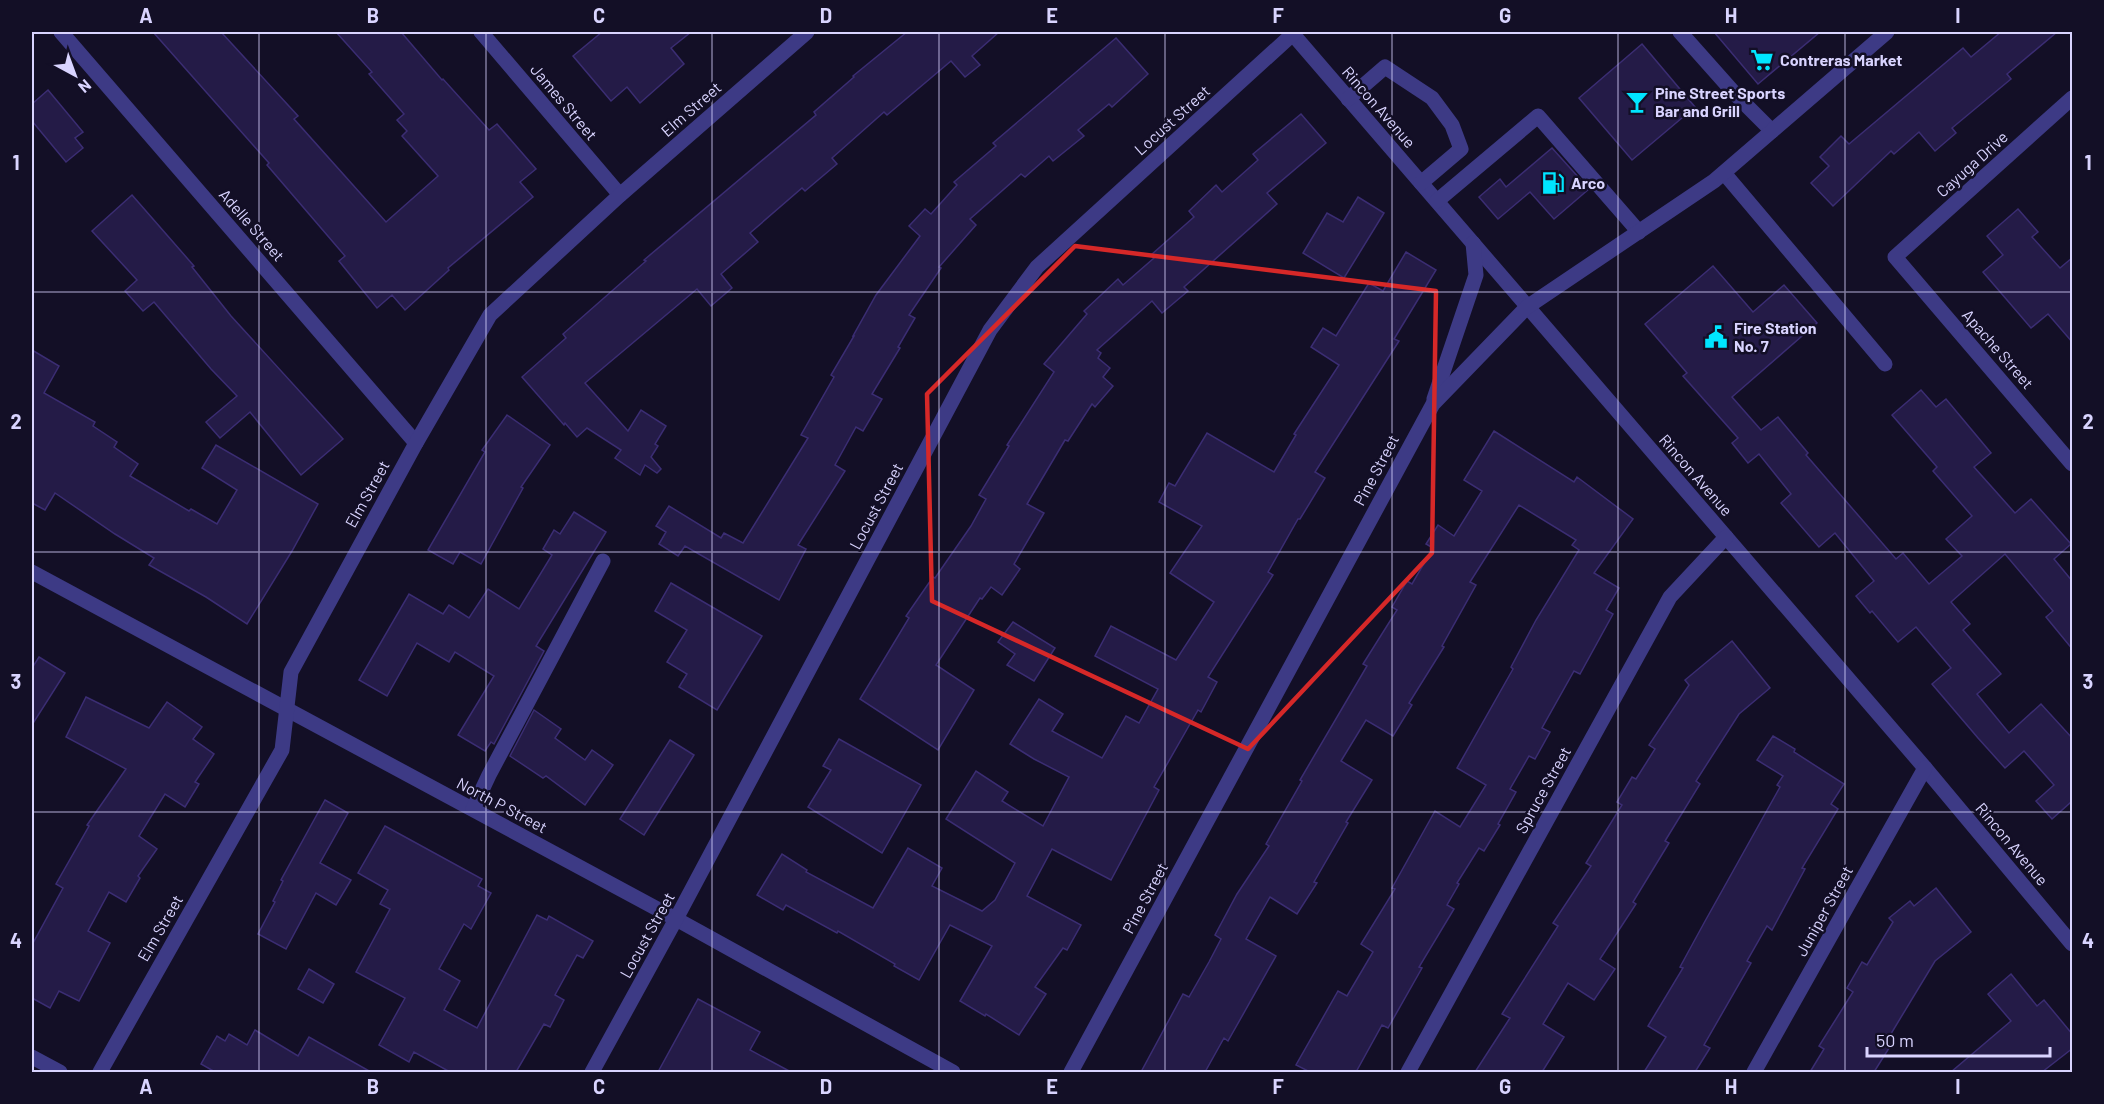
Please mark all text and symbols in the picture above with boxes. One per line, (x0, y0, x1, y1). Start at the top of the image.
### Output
text: A (139, 3, 153, 27)
text: B (367, 3, 379, 27)
text: C (593, 3, 605, 27)
text: D (820, 3, 832, 27)
text: E (1046, 3, 1058, 27)
text: F (1272, 3, 1284, 27)
text: G (1499, 3, 1511, 27)
text: H (1725, 3, 1737, 27)
text: I (1955, 3, 1961, 27)
north arrow (45, 45, 105, 105)
supermarket icon: Contreras Market (1749, 47, 1775, 73)
place label: Contreras Market (1780, 50, 1902, 69)
street label: James Street (527, 60, 602, 144)
street label: Rincon Avenue (1339, 62, 1420, 151)
text: N (75, 76, 95, 97)
street label: Elm Street (657, 77, 725, 140)
street label: Locust Street (1130, 81, 1213, 159)
place label: Pine Street Sports Bar and Grill (1655, 83, 1785, 120)
bar icon: Pine Street Sports Bar and Grill (1624, 89, 1650, 115)
street label: Cayuga Drive (1932, 127, 2011, 201)
text: 1 (12, 150, 20, 174)
text: 1 (2084, 150, 2092, 174)
fuel station icon: Arco (1540, 170, 1566, 196)
place label: Arco (1571, 173, 1605, 192)
street label: Adelle Street (216, 185, 289, 265)
street label: Apache Street (1959, 305, 2038, 392)
place label: Fire Station No. 7 (1734, 318, 1817, 355)
public building icon: Fire Station No. 7 (1703, 324, 1729, 350)
text: 2 (10, 409, 22, 433)
text: 2 (2082, 409, 2094, 433)
street label: Rincon Avenue (1656, 430, 1737, 519)
street label: Pine Street (1349, 431, 1402, 508)
street label: Elm Street (340, 457, 393, 530)
street label: Locust Street (845, 459, 906, 552)
text: 3 (11, 669, 21, 693)
text: 3 (2083, 669, 2093, 693)
street label: Spruce Street (1511, 743, 1574, 836)
street label: North P Street (454, 773, 551, 836)
street label: Rincon Avenue (1972, 798, 2052, 889)
street label: Pine Street (1118, 859, 1171, 936)
street label: Juniper Street (1791, 862, 1856, 959)
street label: Locust Street (615, 889, 678, 981)
street label: Elm Street (133, 891, 186, 964)
text: 4 (10, 928, 22, 952)
text: 4 (2082, 928, 2094, 952)
scale bar (1867, 1020, 2050, 1058)
text: 50 m (1876, 1029, 1914, 1051)
text: A (139, 1074, 153, 1098)
text: B (367, 1074, 379, 1098)
text: C (593, 1074, 605, 1098)
text: D (820, 1074, 832, 1098)
text: E (1046, 1074, 1058, 1098)
text: F (1272, 1074, 1284, 1098)
text: G (1499, 1074, 1511, 1098)
text: H (1725, 1074, 1737, 1098)
text: I (1955, 1074, 1961, 1098)

